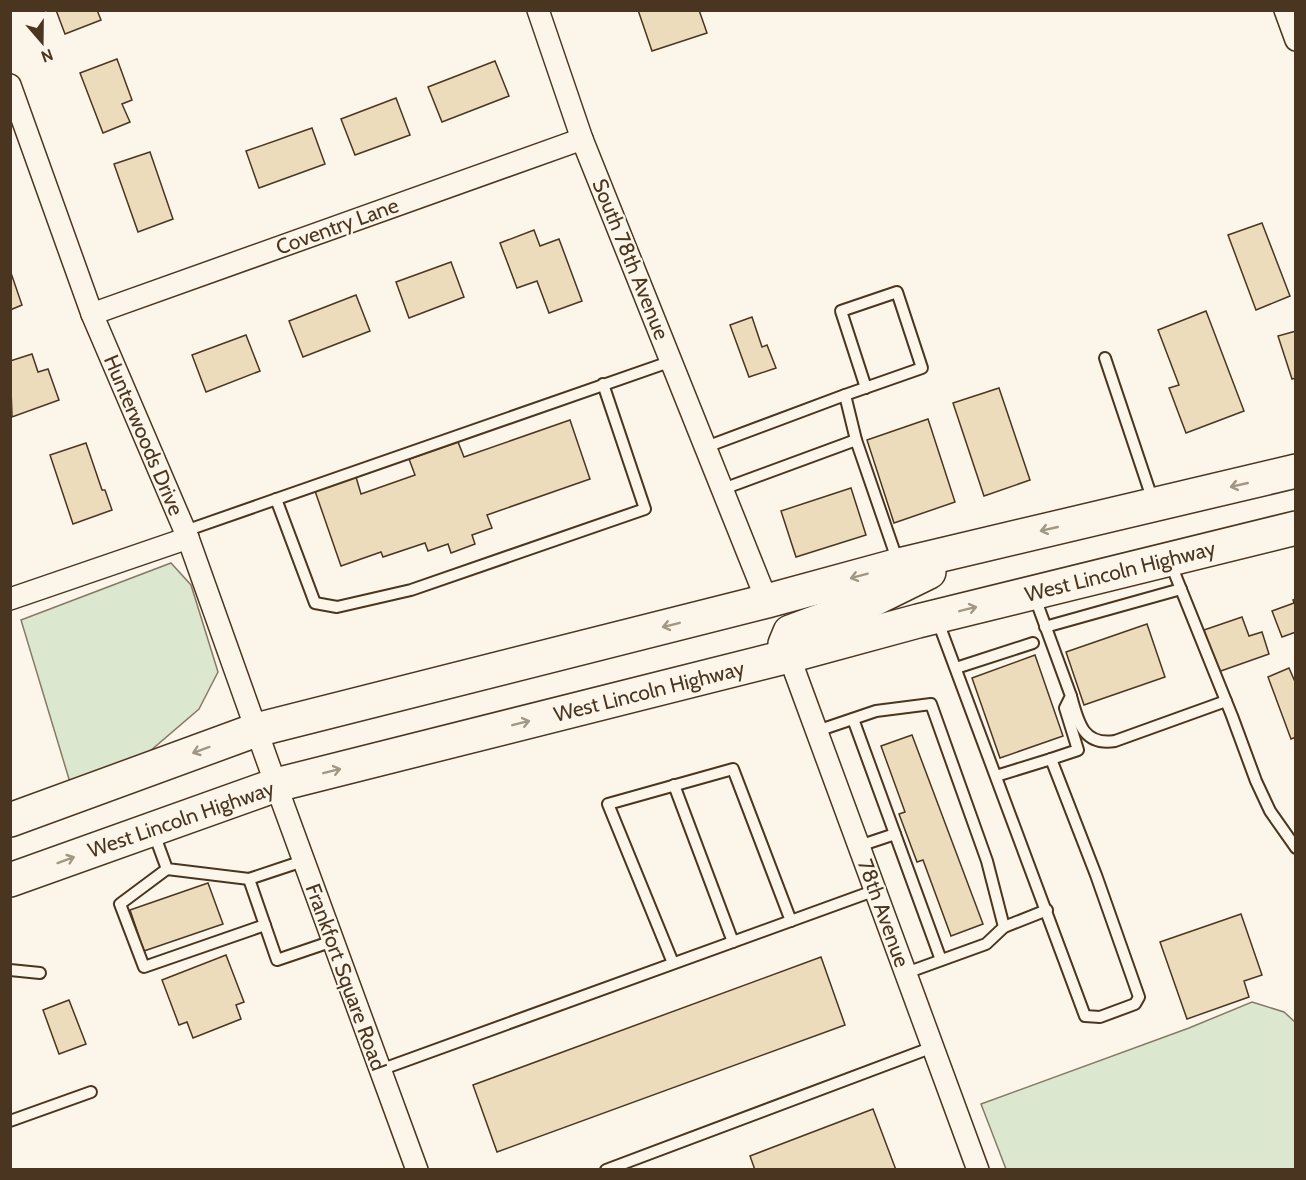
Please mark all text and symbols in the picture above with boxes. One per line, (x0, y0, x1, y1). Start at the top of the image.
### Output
north arrow (12, 12, 72, 72)
text: N (38, 45, 56, 66)
street label: South 78th Avenue (587, 175, 675, 343)
street label: Coventry Lane (272, 192, 402, 260)
street label: Hunterwoods Drive (99, 351, 189, 519)
one-way arrow (1229, 479, 1248, 491)
one-way arrow (1040, 524, 1059, 536)
street label: West Lincoln Highway (1022, 535, 1218, 607)
one-way arrow (850, 570, 869, 582)
one-way arrow (958, 602, 977, 614)
one-way arrow (662, 620, 681, 631)
street label: West Lincoln Highway (551, 655, 747, 727)
one-way arrow (512, 717, 531, 729)
one-way arrow (192, 746, 211, 757)
one-way arrow (323, 765, 342, 776)
street label: West Lincoln Highway (84, 775, 278, 863)
one-way arrow (56, 854, 75, 865)
street label: 78th Avenue (853, 856, 915, 971)
street label: Frankfort Square Road (301, 880, 391, 1074)

